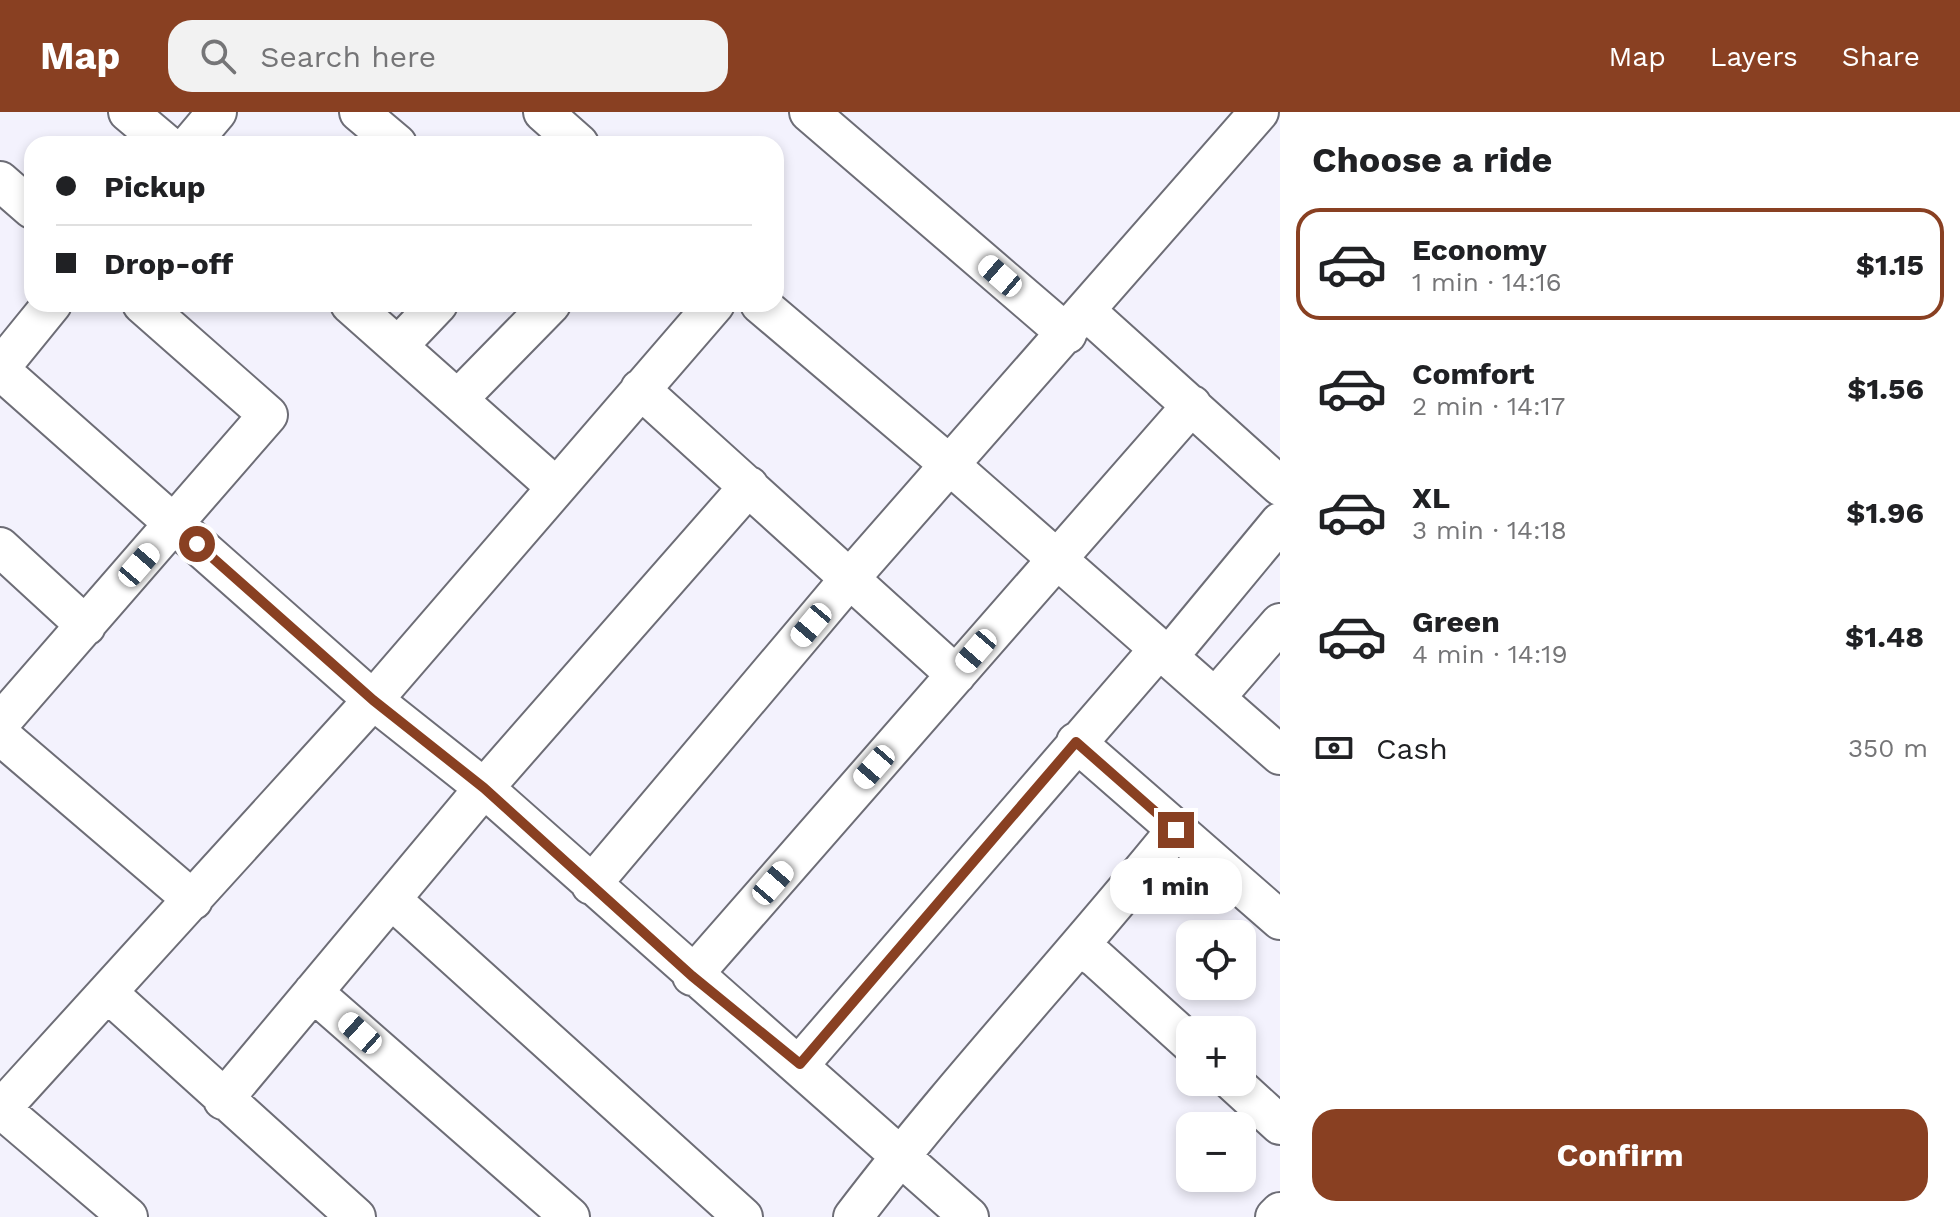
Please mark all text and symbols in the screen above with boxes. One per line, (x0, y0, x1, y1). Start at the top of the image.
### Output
search box (168, 20, 728, 92)
text: Map (40, 34, 120, 78)
icon: search (196, 34, 240, 78)
text: Search here (260, 39, 436, 74)
text: Map (1609, 40, 1666, 73)
text: Layers (1710, 40, 1798, 73)
text: Share (1842, 40, 1920, 73)
text: Choose a ride (1312, 139, 1552, 181)
text: Pickup (104, 169, 206, 204)
icon: car (1316, 228, 1388, 300)
text: Economy (1412, 232, 1547, 267)
text: Drop-off (104, 246, 233, 281)
text: $1.15 (1856, 247, 1924, 282)
car (974, 251, 1026, 301)
text: 1 min · 14:16 (1412, 267, 1562, 297)
icon: car (1316, 352, 1388, 424)
text: Comfort (1412, 356, 1534, 391)
text: $1.56 (1847, 371, 1924, 406)
text: 2 min · 14:17 (1412, 391, 1565, 421)
icon: car (1316, 476, 1388, 548)
text: XL (1412, 480, 1450, 515)
text: $1.96 (1846, 495, 1924, 530)
text: 3 min · 14:18 (1412, 515, 1567, 545)
route start (179, 526, 215, 562)
car (114, 539, 164, 591)
car (786, 599, 836, 651)
icon: car (1316, 600, 1388, 672)
text: Green (1412, 604, 1500, 639)
text: $1.48 (1845, 619, 1924, 654)
car (951, 625, 1001, 677)
text: 4 min · 14:19 (1412, 639, 1568, 669)
icon: cash (1312, 726, 1356, 770)
text: Cash (1376, 731, 1448, 766)
text: 350 m (1848, 733, 1928, 763)
car (849, 741, 899, 793)
route end (1158, 812, 1194, 848)
car (748, 857, 798, 909)
callout: 1 min (1110, 858, 1242, 914)
text: 1 min (1143, 871, 1209, 901)
map controls (1176, 920, 1256, 1192)
button: locate (1176, 920, 1256, 1000)
car (334, 1008, 386, 1058)
button: + (1176, 1016, 1256, 1096)
button: Confirm (1312, 1109, 1928, 1201)
button: − (1176, 1112, 1256, 1192)

